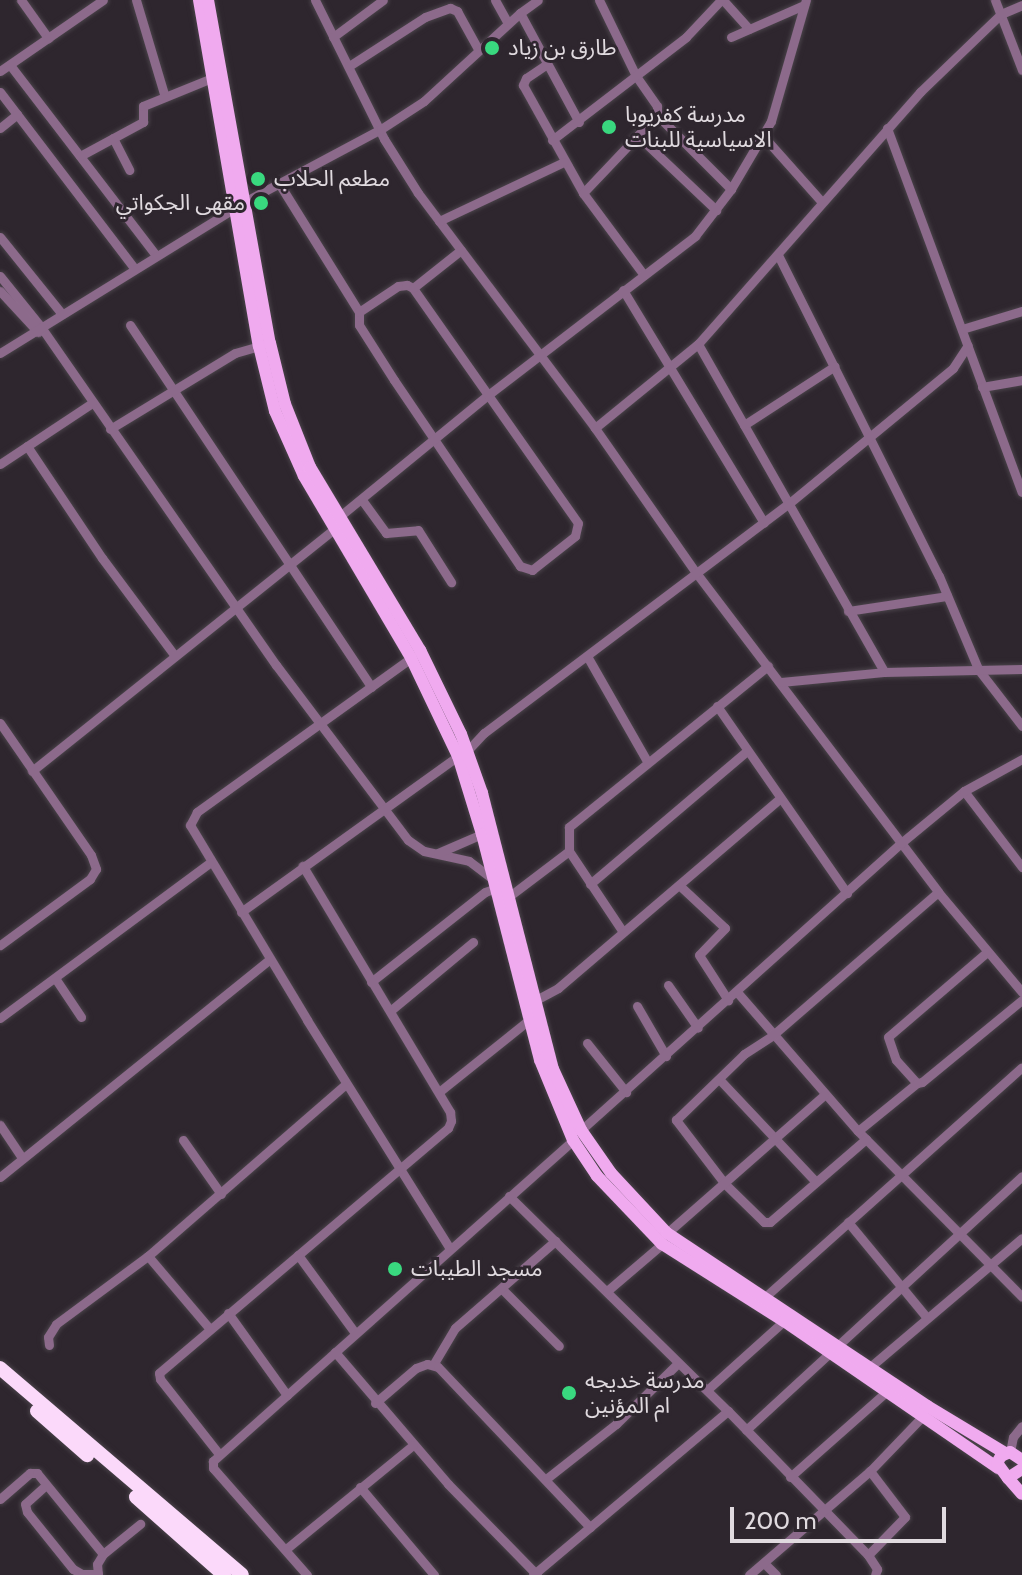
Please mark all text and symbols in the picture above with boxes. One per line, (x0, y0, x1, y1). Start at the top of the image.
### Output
place label: طارق بن زياد (508, 35, 617, 61)
marker: طارق بن زياد (483, 39, 501, 57)
place label: مدرسة كفريوبا الاسياسية للبنات (625, 101, 772, 152)
marker: مدرسة كفريوبا الاسياسية للبنات (600, 118, 618, 136)
place label: مطعم الحلاب (274, 166, 390, 192)
marker: مطعم الحلاب (249, 170, 267, 188)
place label: مقهى الجكواتي (116, 190, 245, 216)
marker: مقهى الجكواتي (252, 194, 270, 212)
place label: مسجد الطيبات (411, 1256, 542, 1282)
marker: مسجد الطيبات (386, 1260, 404, 1278)
place label: مدرسة خديجه ام المؤنين (585, 1367, 705, 1418)
marker: مدرسة خديجه ام المؤنين (560, 1384, 578, 1402)
scale bar (734, 1491, 950, 1541)
text: 200 m (744, 1506, 817, 1535)

